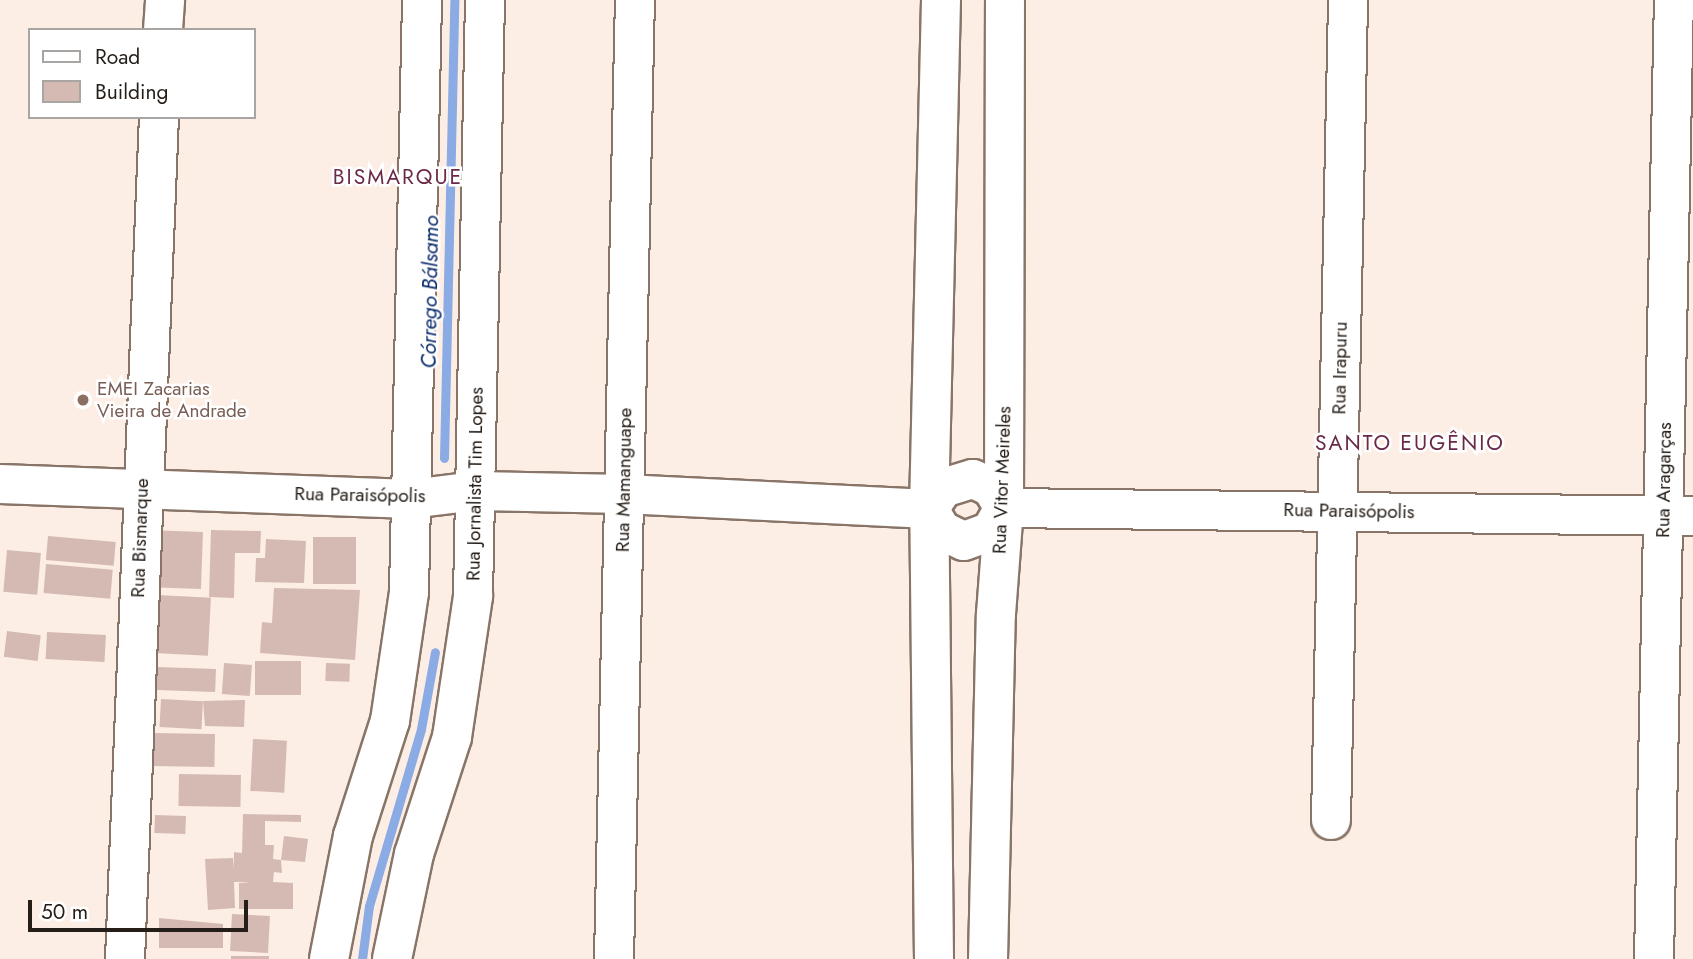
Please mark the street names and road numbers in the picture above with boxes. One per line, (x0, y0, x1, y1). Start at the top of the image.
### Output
street label: Rua Irapuru (1328, 321, 1352, 415)
street label: Rua Jornalista Tim Lopes (462, 387, 488, 581)
street label: Rua Vitor Meireles (988, 406, 1016, 554)
street label: Rua Mamanguape (611, 408, 637, 552)
street label: Rua Aragarças (1652, 422, 1676, 538)
street label: Rua Bismarque (127, 478, 153, 598)
street label: Rua Paraisópolis (294, 482, 426, 508)
street label: Rua Paraisópolis (1283, 498, 1415, 524)

